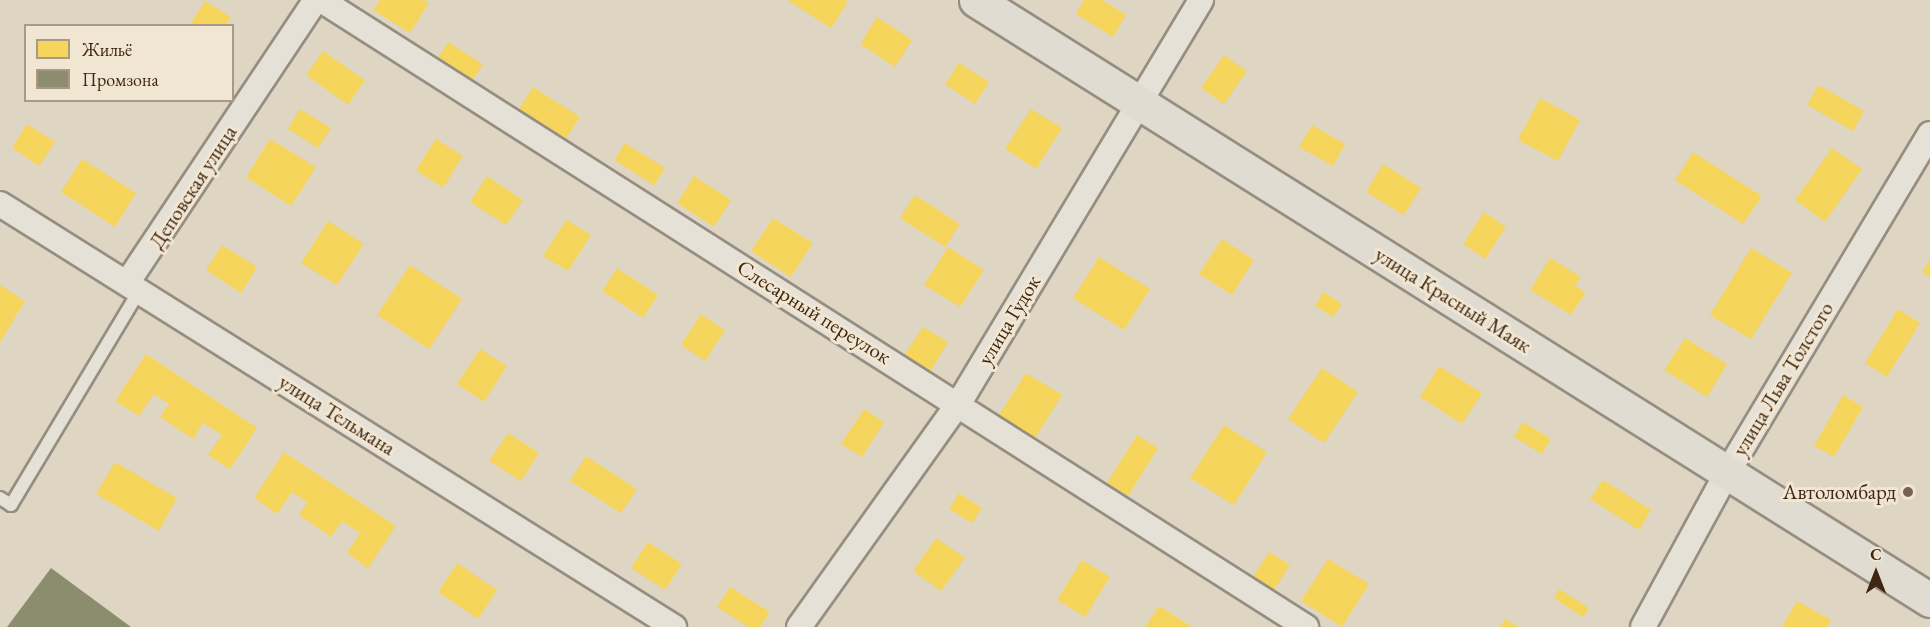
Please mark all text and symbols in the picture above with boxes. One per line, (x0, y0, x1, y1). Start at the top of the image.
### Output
legend (24, 24, 234, 102)
text: Жильё (82, 38, 132, 61)
text: Промзона (82, 68, 159, 91)
street label: Деповская улица (144, 121, 242, 253)
street label: улица Красный Маяк (1370, 242, 1536, 358)
street label: Слесарный переулок (732, 255, 896, 369)
street label: улица Гудок (972, 270, 1046, 370)
street label: улица Льва Толстого (1727, 297, 1839, 461)
street label: улица Тельмана (274, 369, 400, 461)
place label: Автоломбард (1783, 479, 1896, 505)
marker: Автоломбард (1901, 485, 1915, 499)
north arrow (1846, 543, 1906, 603)
text: С (1870, 544, 1882, 565)

